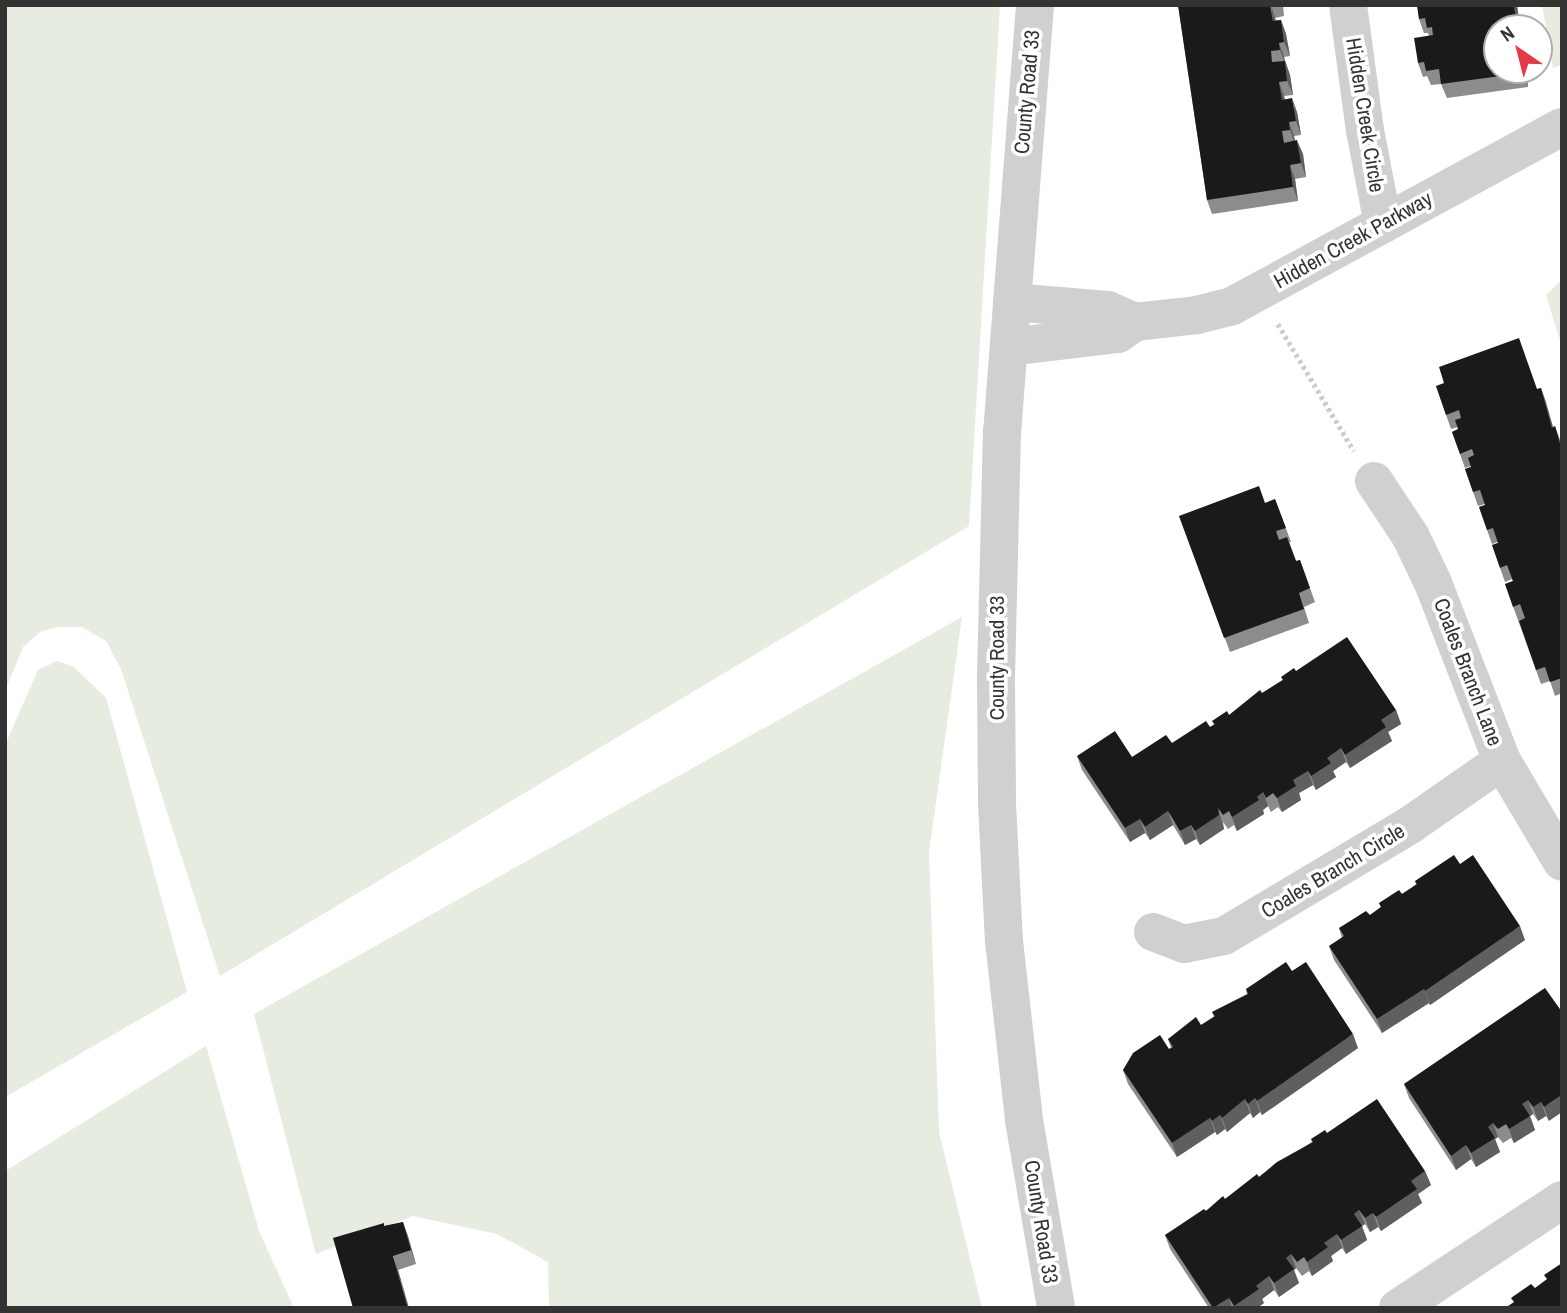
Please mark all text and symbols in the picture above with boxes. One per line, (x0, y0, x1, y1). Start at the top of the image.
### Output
north arrow (1483, 14, 1553, 84)
text: N (1495, 20, 1519, 47)
street label: County Road 33 (1009, 29, 1045, 155)
street label: Hidden Creek Circle (1340, 36, 1390, 194)
street label: Hidden Creek Parkway (1269, 186, 1437, 294)
street label: Coales Branch Lane (1428, 595, 1508, 749)
street label: County Road 33 (984, 596, 1010, 720)
street label: Coales Branch Circle (1257, 818, 1409, 924)
street label: County Road 33 (1019, 1159, 1063, 1285)

